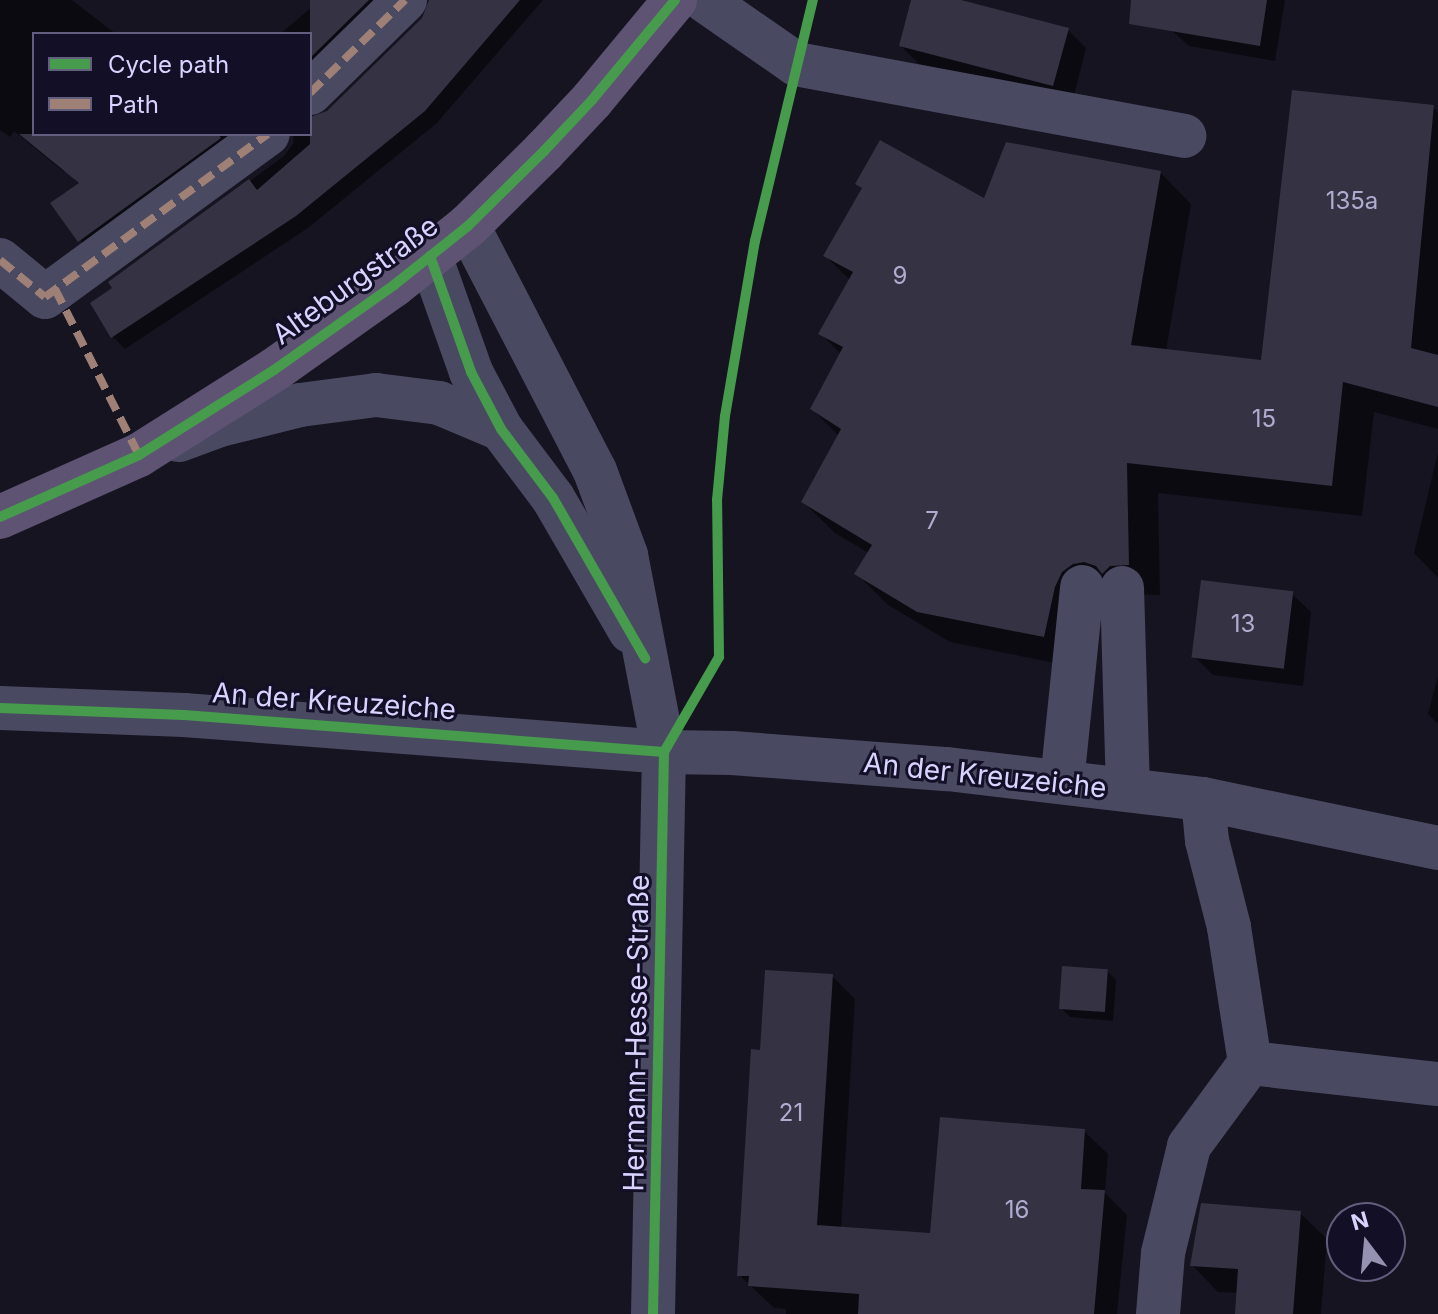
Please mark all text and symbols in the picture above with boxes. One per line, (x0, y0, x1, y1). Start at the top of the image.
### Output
legend (32, 32, 312, 136)
text: Cycle path (108, 50, 229, 79)
text: Path (108, 90, 159, 119)
house number: 135a (1326, 187, 1378, 215)
street label: Alteburgstraße (266, 209, 444, 351)
house number: 9 (893, 262, 907, 290)
house number: 15 (1252, 405, 1276, 433)
house number: 7 (925, 507, 939, 535)
house number: 13 (1231, 610, 1255, 638)
street label: An der Kreuzeiche (211, 676, 457, 726)
street label: An der Kreuzeiche (862, 746, 1108, 804)
street label: Hermann-Hesse-Straße (616, 874, 656, 1192)
house number: 21 (779, 1099, 803, 1127)
house number: 16 (1005, 1196, 1029, 1224)
north arrow (1326, 1202, 1406, 1282)
text: N (1348, 1206, 1372, 1236)

